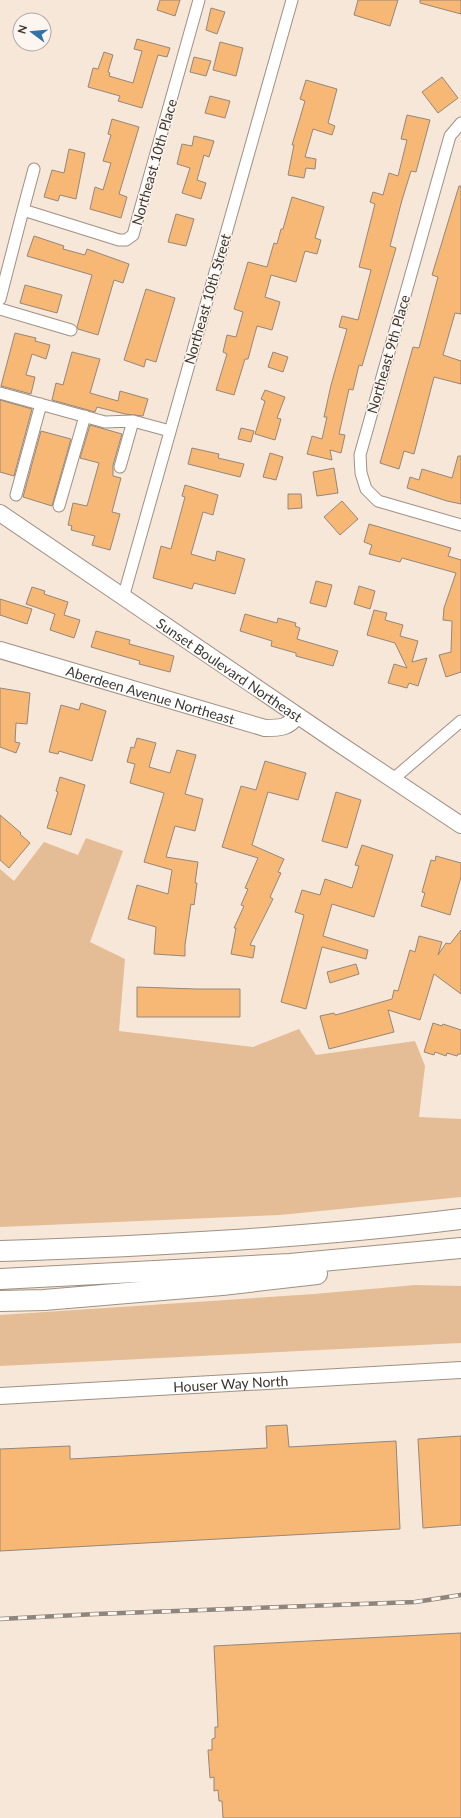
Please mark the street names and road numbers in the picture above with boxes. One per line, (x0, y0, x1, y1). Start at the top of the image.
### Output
street label: Northeast 10th Place (128, 97, 180, 227)
street label: Northeast 10th Street (180, 232, 234, 366)
street label: Northeast 9th Place (363, 293, 413, 415)
street label: Sunset Boulevard Northeast (154, 614, 306, 725)
street label: Aberdeen Avenue Northeast (64, 661, 237, 727)
street label: Houser Way North (173, 1371, 289, 1395)

